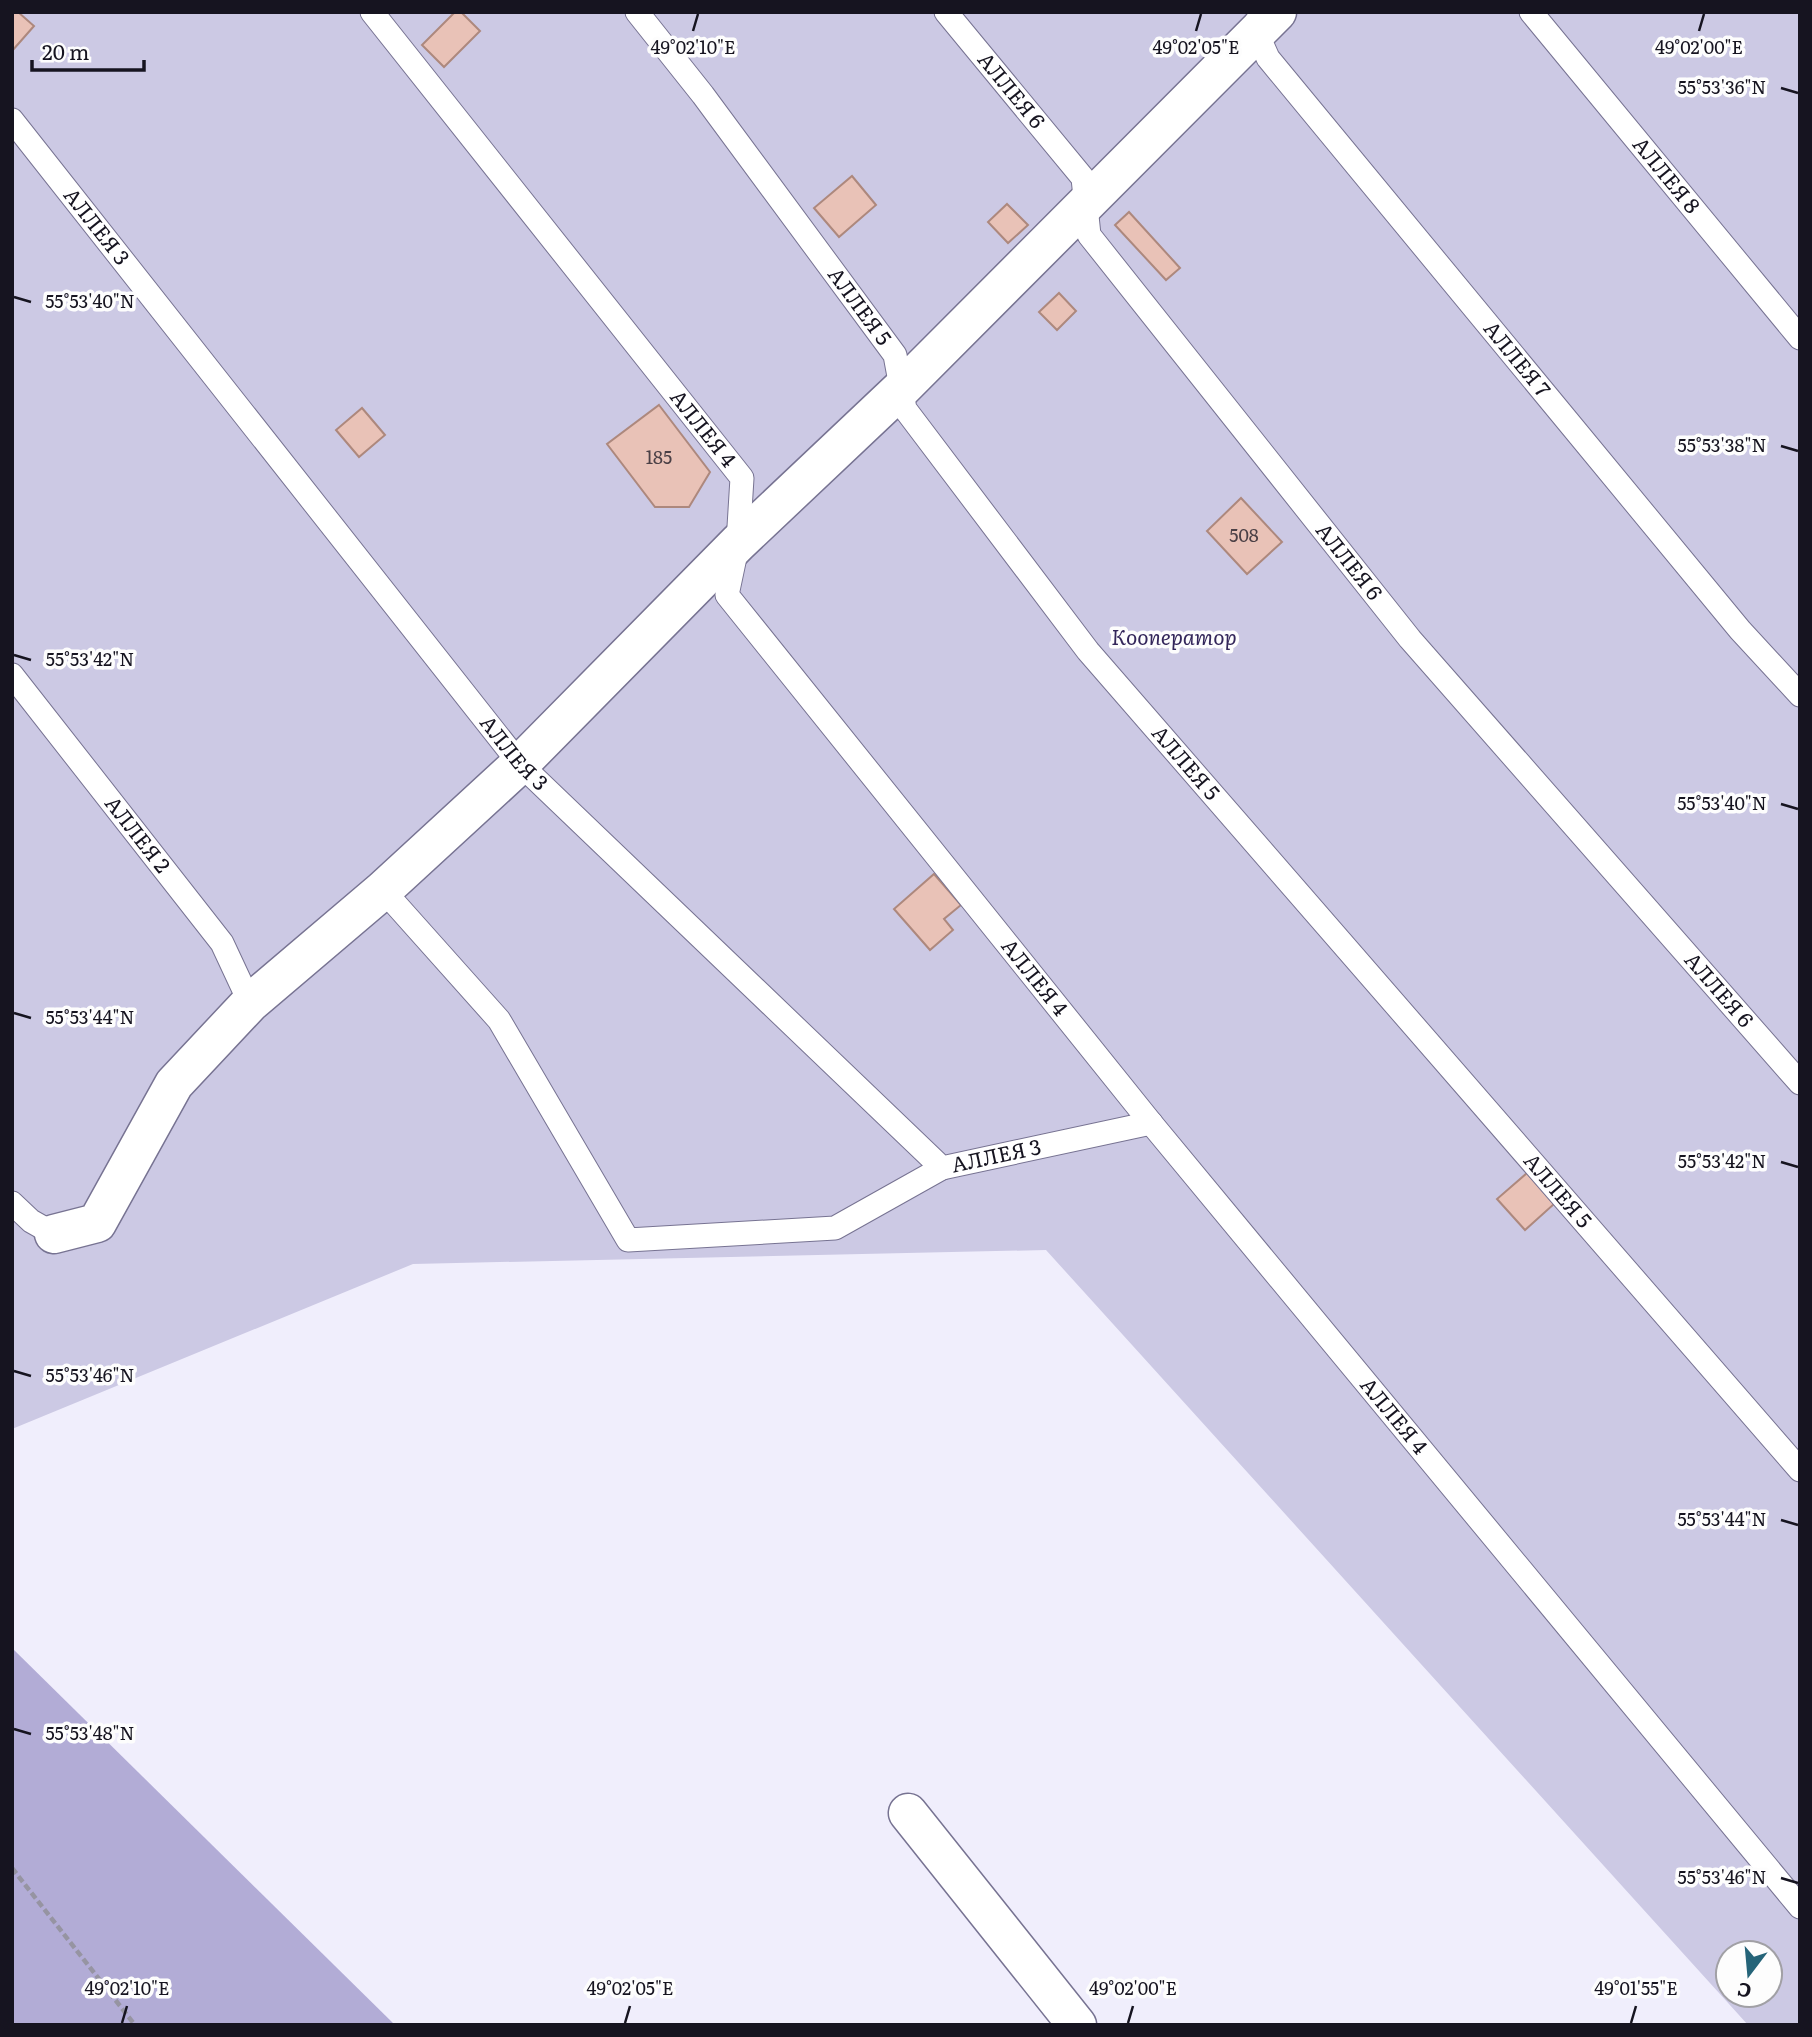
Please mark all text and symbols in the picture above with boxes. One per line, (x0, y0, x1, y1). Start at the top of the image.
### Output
scale bar (32, 28, 144, 72)
text: 49°02'10"E (651, 33, 735, 60)
text: 49°02'05"E (1153, 33, 1239, 60)
text: 49°02'00"E (1655, 33, 1743, 60)
text: 20 m (42, 35, 89, 66)
street label: АЛЛЕЯ 6 (972, 44, 1054, 134)
text: 55°53'36"N (1678, 73, 1766, 100)
street label: АЛЛЕЯ 8 (1627, 129, 1709, 219)
street label: АЛЛЕЯ 3 (58, 180, 139, 271)
street label: АЛЛЕЯ 5 (822, 259, 901, 351)
text: 55°53'40"N (45, 287, 135, 314)
street label: АЛЛЕЯ 7 (1478, 313, 1560, 403)
street label: АЛЛЕЯ 4 (664, 382, 746, 473)
text: 55°53'38"N (1678, 431, 1767, 458)
house number: 185 (646, 443, 672, 470)
street label: АЛЛЕЯ 6 (1310, 515, 1391, 606)
house number: 508 (1229, 521, 1259, 548)
park label: Кооператор (1111, 620, 1237, 651)
text: 55°53'42"N (46, 645, 134, 672)
street label: АЛЛЕЯ 3 (474, 707, 557, 796)
street label: АЛЛЕЯ 5 (1146, 717, 1229, 806)
street label: АЛЛЕЯ 2 (99, 788, 179, 878)
text: 55°53'40"N (1677, 789, 1767, 816)
street label: АЛЛЕЯ 4 (995, 931, 1077, 1022)
street label: АЛЛЕЯ 6 (1679, 944, 1762, 1033)
text: 55°53'44"N (45, 1003, 135, 1030)
street label: АЛЛЕЯ 3 (948, 1129, 1044, 1179)
street label: АЛЛЕЯ 5 (1518, 1145, 1601, 1234)
text: 55°53'42"N (1678, 1147, 1766, 1174)
text: 55°53'46"N (46, 1361, 134, 1388)
street label: АЛЛЕЯ 4 (1354, 1369, 1437, 1460)
text: 55°53'44"N (1677, 1505, 1767, 1532)
text: 55°53'48"N (45, 1719, 135, 1746)
text: 55°53'46"N (1678, 1863, 1766, 1890)
north arrow (1714, 1939, 1784, 2009)
text: 49°02'10"E (85, 1974, 169, 2001)
text: 49°02'05"E (587, 1974, 673, 2001)
text: 49°02'00"E (1089, 1974, 1177, 2001)
text: 49°01'55"E (1594, 1974, 1678, 2001)
text: С (1734, 1976, 1754, 2007)

